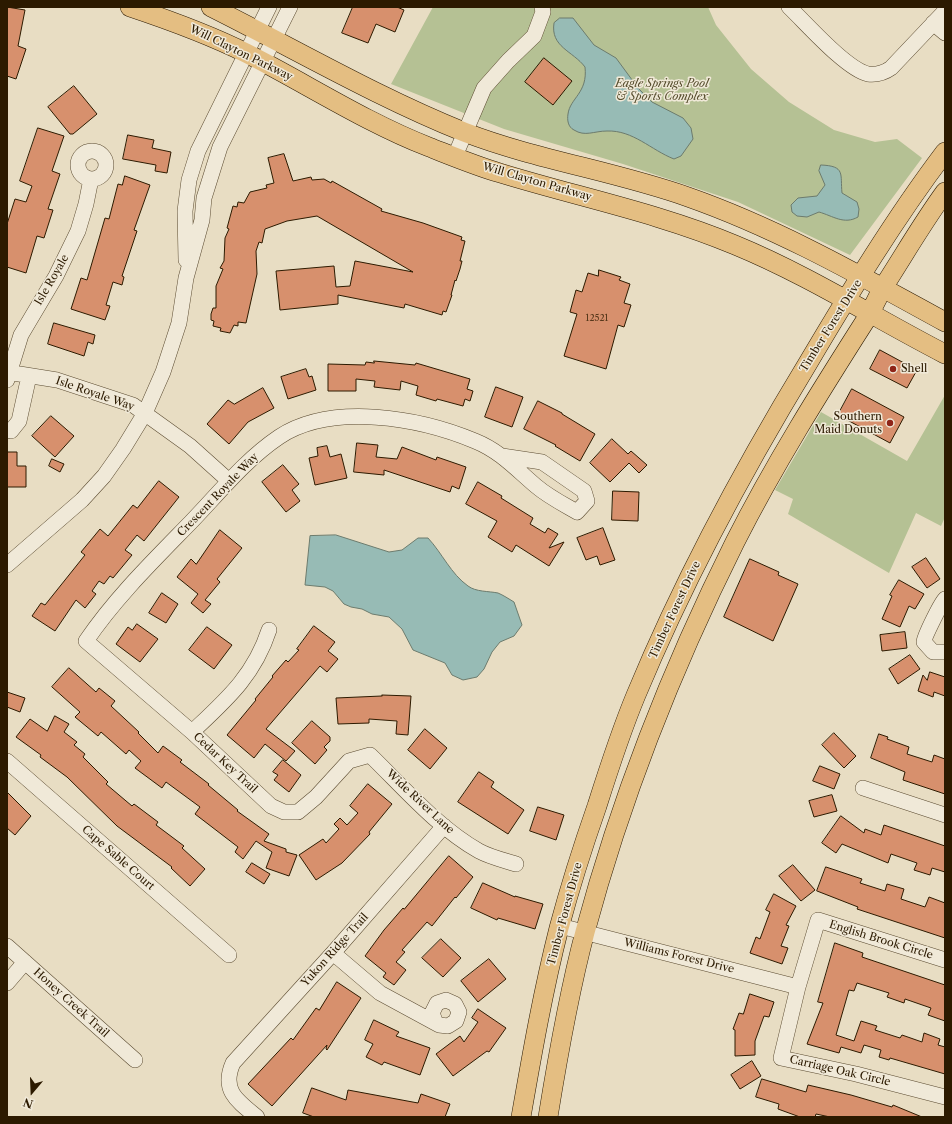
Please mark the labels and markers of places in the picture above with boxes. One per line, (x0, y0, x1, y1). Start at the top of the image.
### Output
place label: Shell (901, 362, 927, 376)
marker: Shell (888, 364, 898, 374)
place label: Southern Maid Donuts (814, 410, 882, 436)
marker: Southern Maid Donuts (885, 418, 895, 428)

